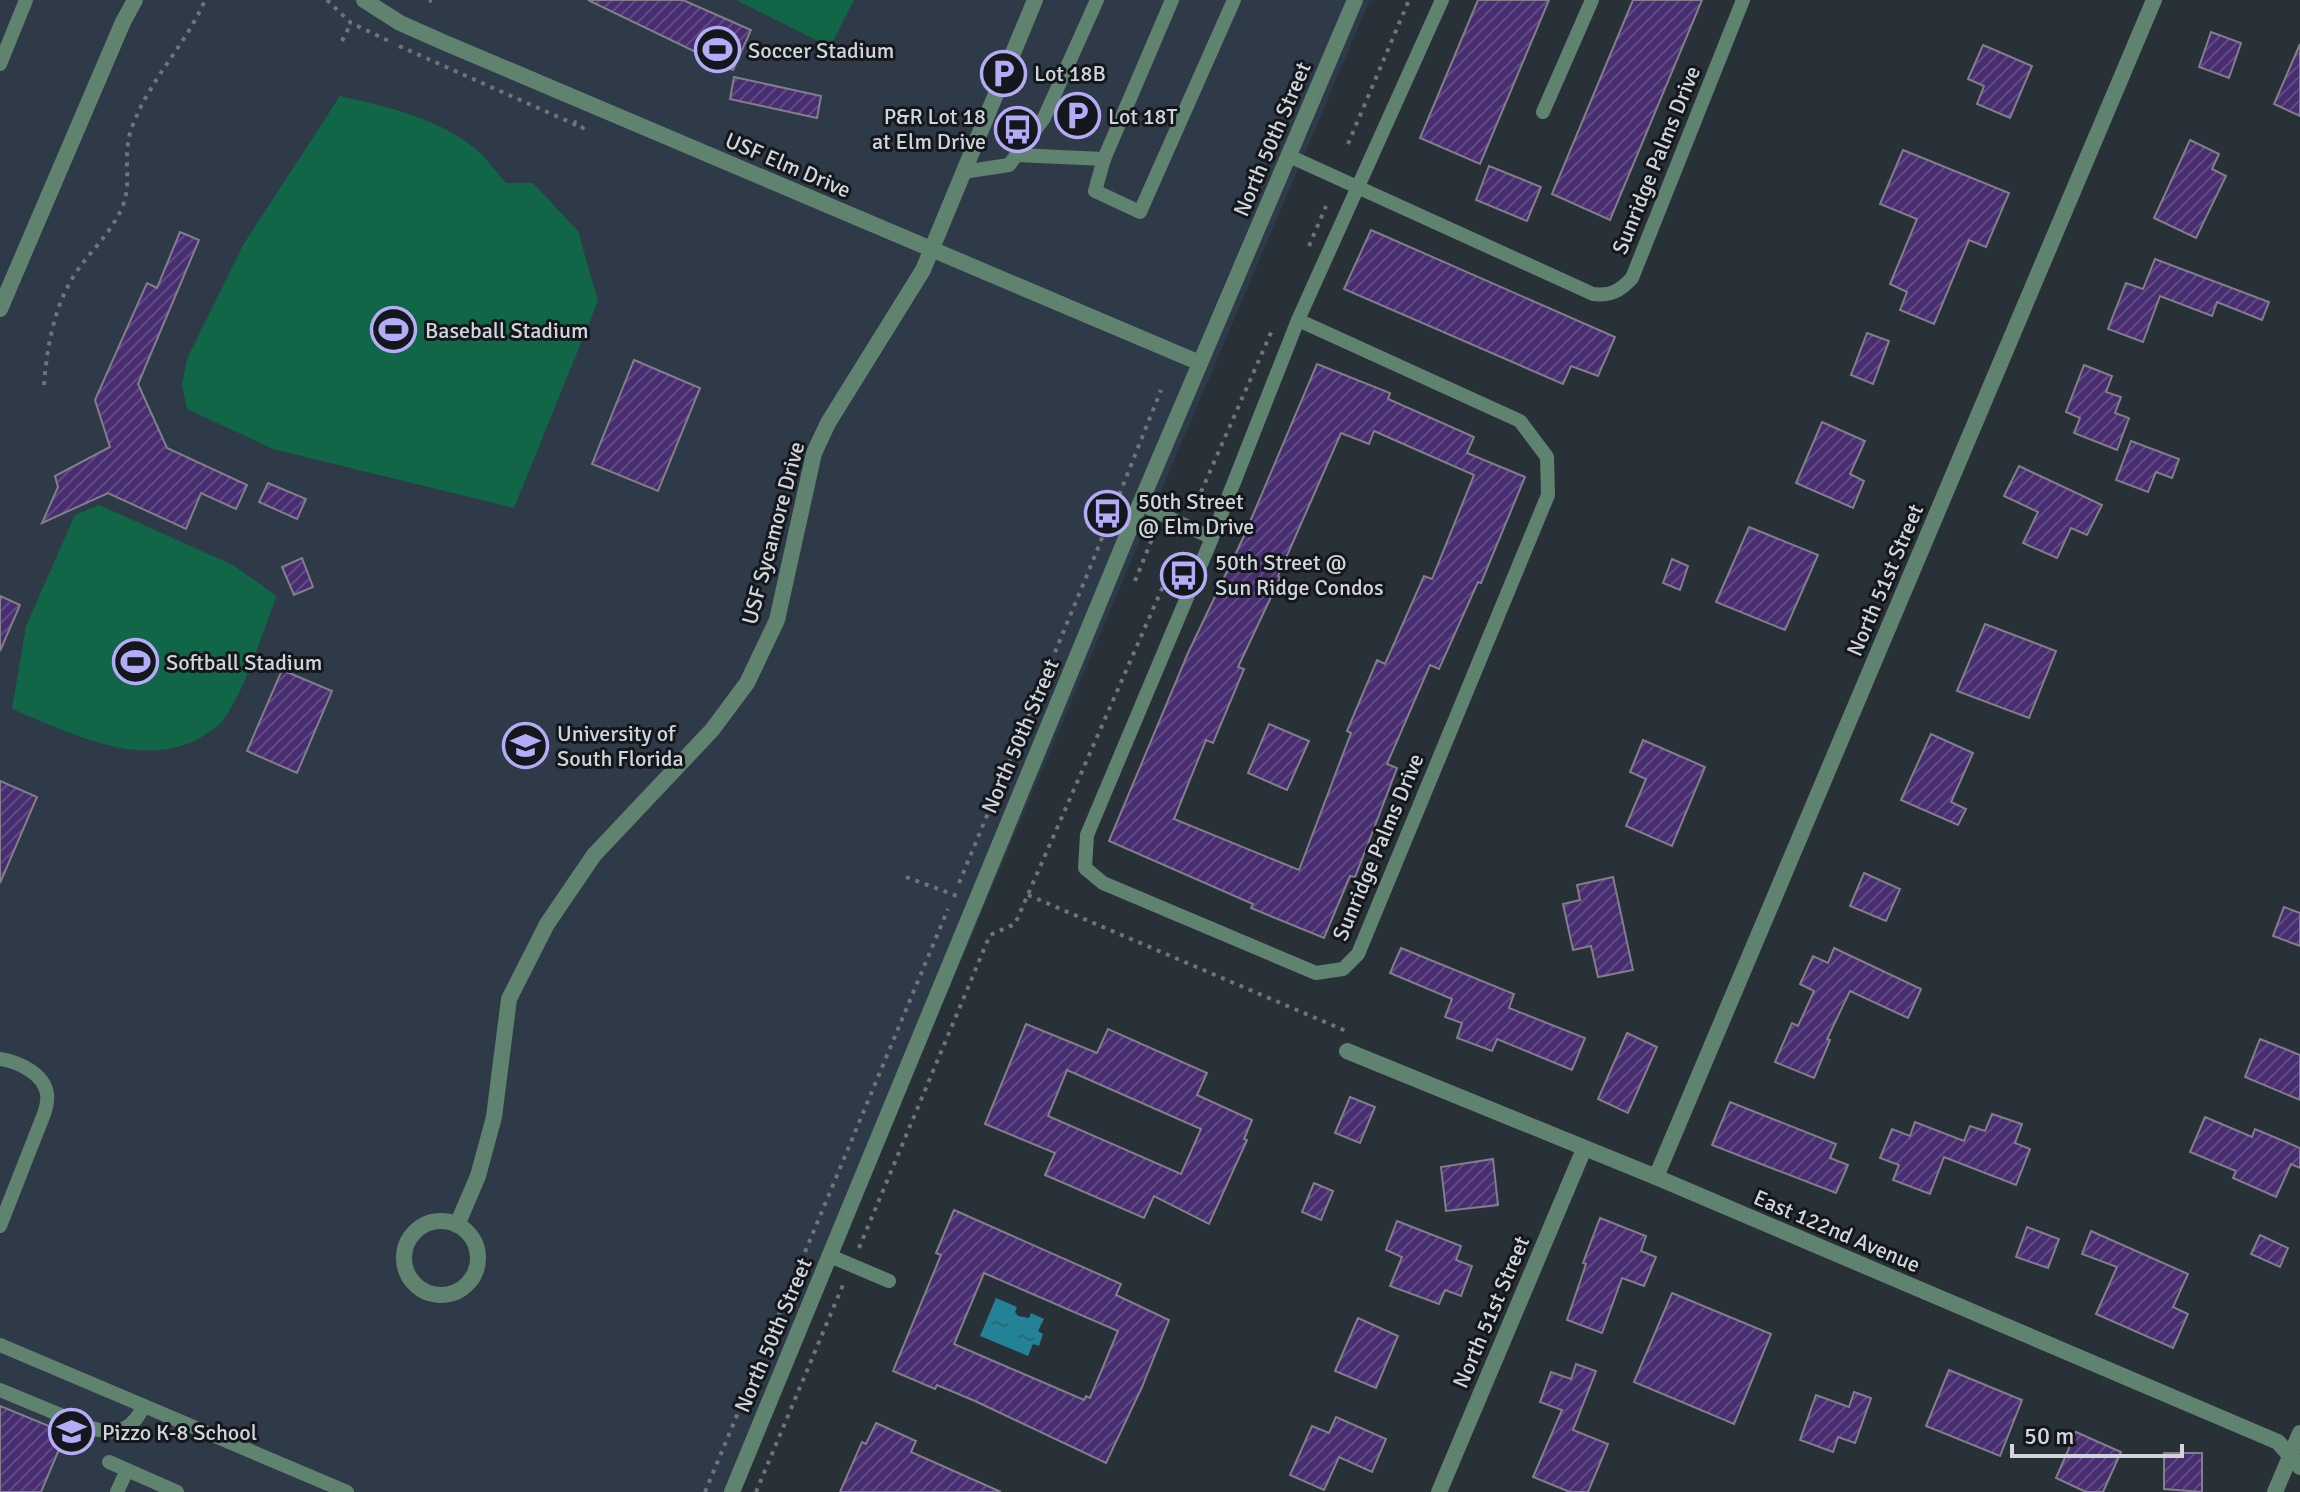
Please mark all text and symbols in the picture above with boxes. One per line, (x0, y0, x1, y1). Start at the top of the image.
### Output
sports icon: Soccer Stadium (693, 26, 741, 74)
place label: Soccer Stadium (748, 37, 894, 64)
parking icon: Lot 18B (979, 49, 1027, 97)
street label: North 50th Street (1227, 57, 1317, 220)
place label: Lot 18B (1034, 60, 1106, 87)
street label: Sunridge Palms Drive (1606, 62, 1706, 258)
parking icon: Lot 18T (1053, 92, 1101, 140)
place label: P&R Lot 18 at Elm Drive (872, 103, 986, 155)
place label: Lot 18T (1108, 103, 1177, 130)
bus stop icon: P&R Lot 18 at Elm Drive (993, 105, 1041, 153)
street label: USF Elm Drive (721, 126, 855, 204)
sports icon: Baseball Stadium (370, 306, 418, 354)
place label: Baseball Stadium (425, 317, 588, 344)
street label: USF Sycamore Drive (736, 439, 810, 627)
place label: 50th Street @ Elm Drive (1138, 488, 1254, 540)
bus stop icon: 50th Street @ Elm Drive (1083, 490, 1131, 538)
street label: North 51st Street (1841, 500, 1929, 660)
place label: 50th Street @ Sun Ridge Condos (1215, 549, 1384, 601)
bus stop icon: 50th Street @ Sun Ridge Condos (1160, 551, 1208, 599)
sports icon: Softball Stadium (111, 638, 159, 686)
place label: Softball Stadium (166, 649, 322, 676)
street label: North 50th Street (975, 654, 1065, 817)
place label: University of South Florida (557, 720, 684, 772)
school or university icon: University of South Florida (502, 722, 550, 770)
street label: Sunridge Palms Drive (1326, 749, 1430, 945)
street label: East 122nd Avenue (1750, 1184, 1924, 1278)
street label: North 51st Street (1447, 1232, 1535, 1392)
street label: North 50th Street (728, 1253, 818, 1416)
school or university icon: Pizzo K-8 School (47, 1408, 95, 1456)
scale bar (2012, 1408, 2182, 1458)
place label: Pizzo K-8 School (102, 1419, 257, 1446)
text: 50 m (2024, 1421, 2074, 1451)

